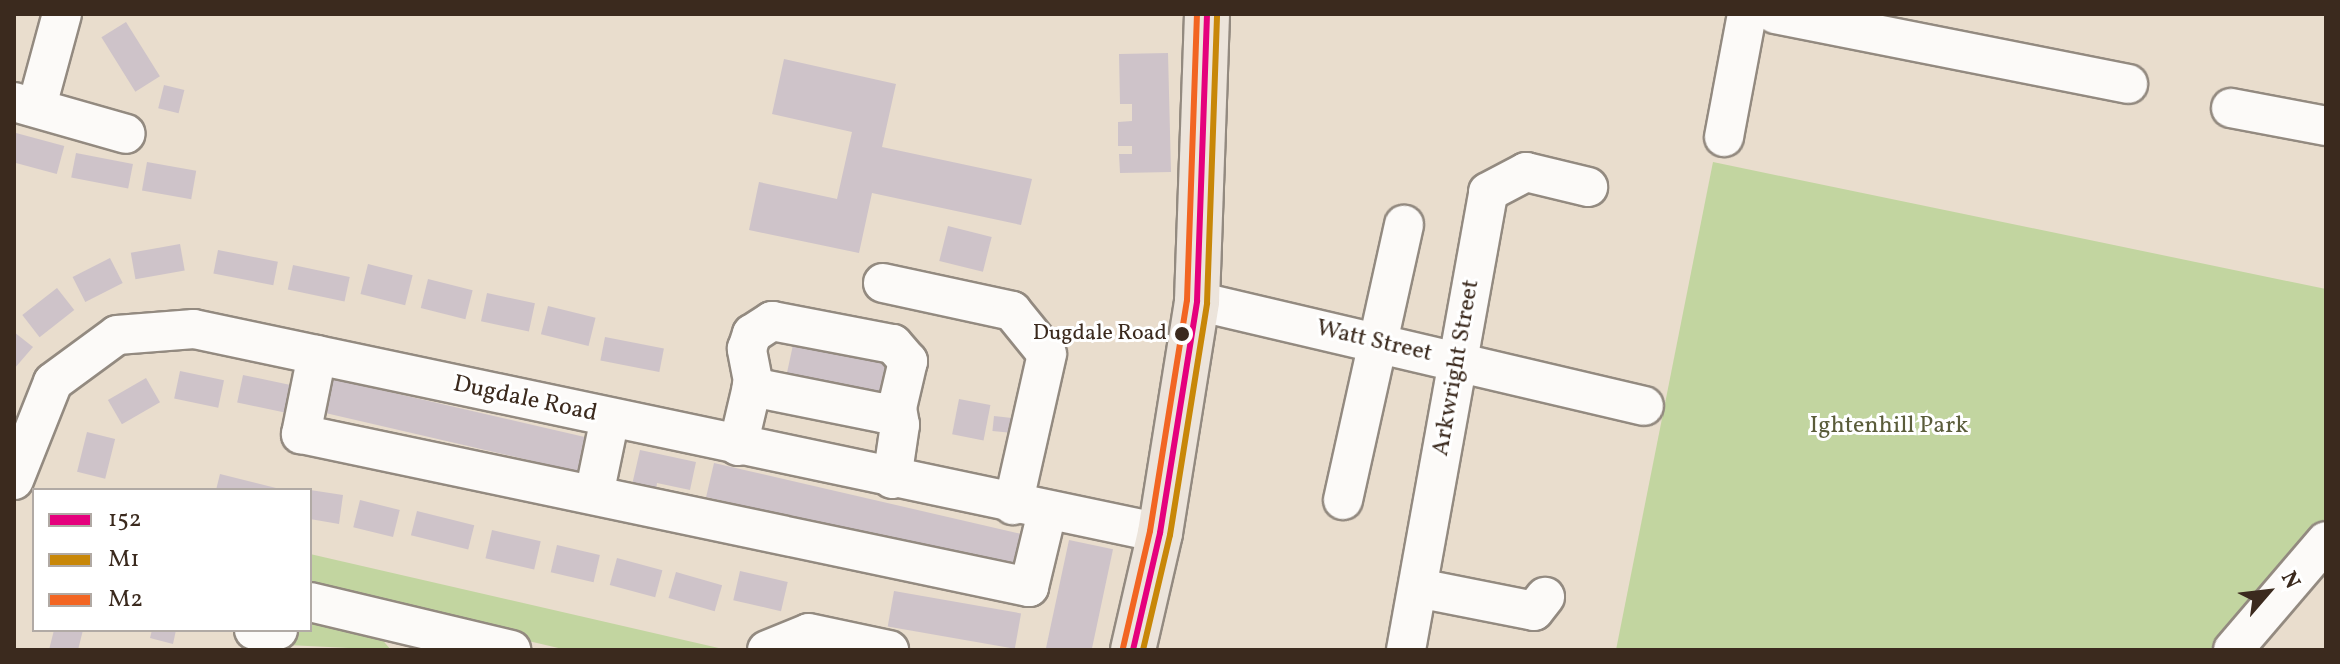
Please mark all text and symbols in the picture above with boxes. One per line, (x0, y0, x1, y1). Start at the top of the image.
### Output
street label: Arkwright Street (1427, 278, 1487, 458)
street label: Watt Street (1313, 315, 1435, 369)
place label: Dugdale Road (1033, 321, 1167, 347)
marker: Dugdale Road (1174, 326, 1190, 342)
street label: Dugdale Road (450, 371, 600, 429)
park label: Ightenhill Park (1810, 413, 1968, 441)
legend (32, 488, 312, 632)
text: 152 (108, 503, 142, 537)
text: M1 (108, 543, 140, 577)
north arrow (2228, 552, 2308, 632)
text: N (2272, 566, 2307, 595)
text: M2 (108, 583, 143, 617)

